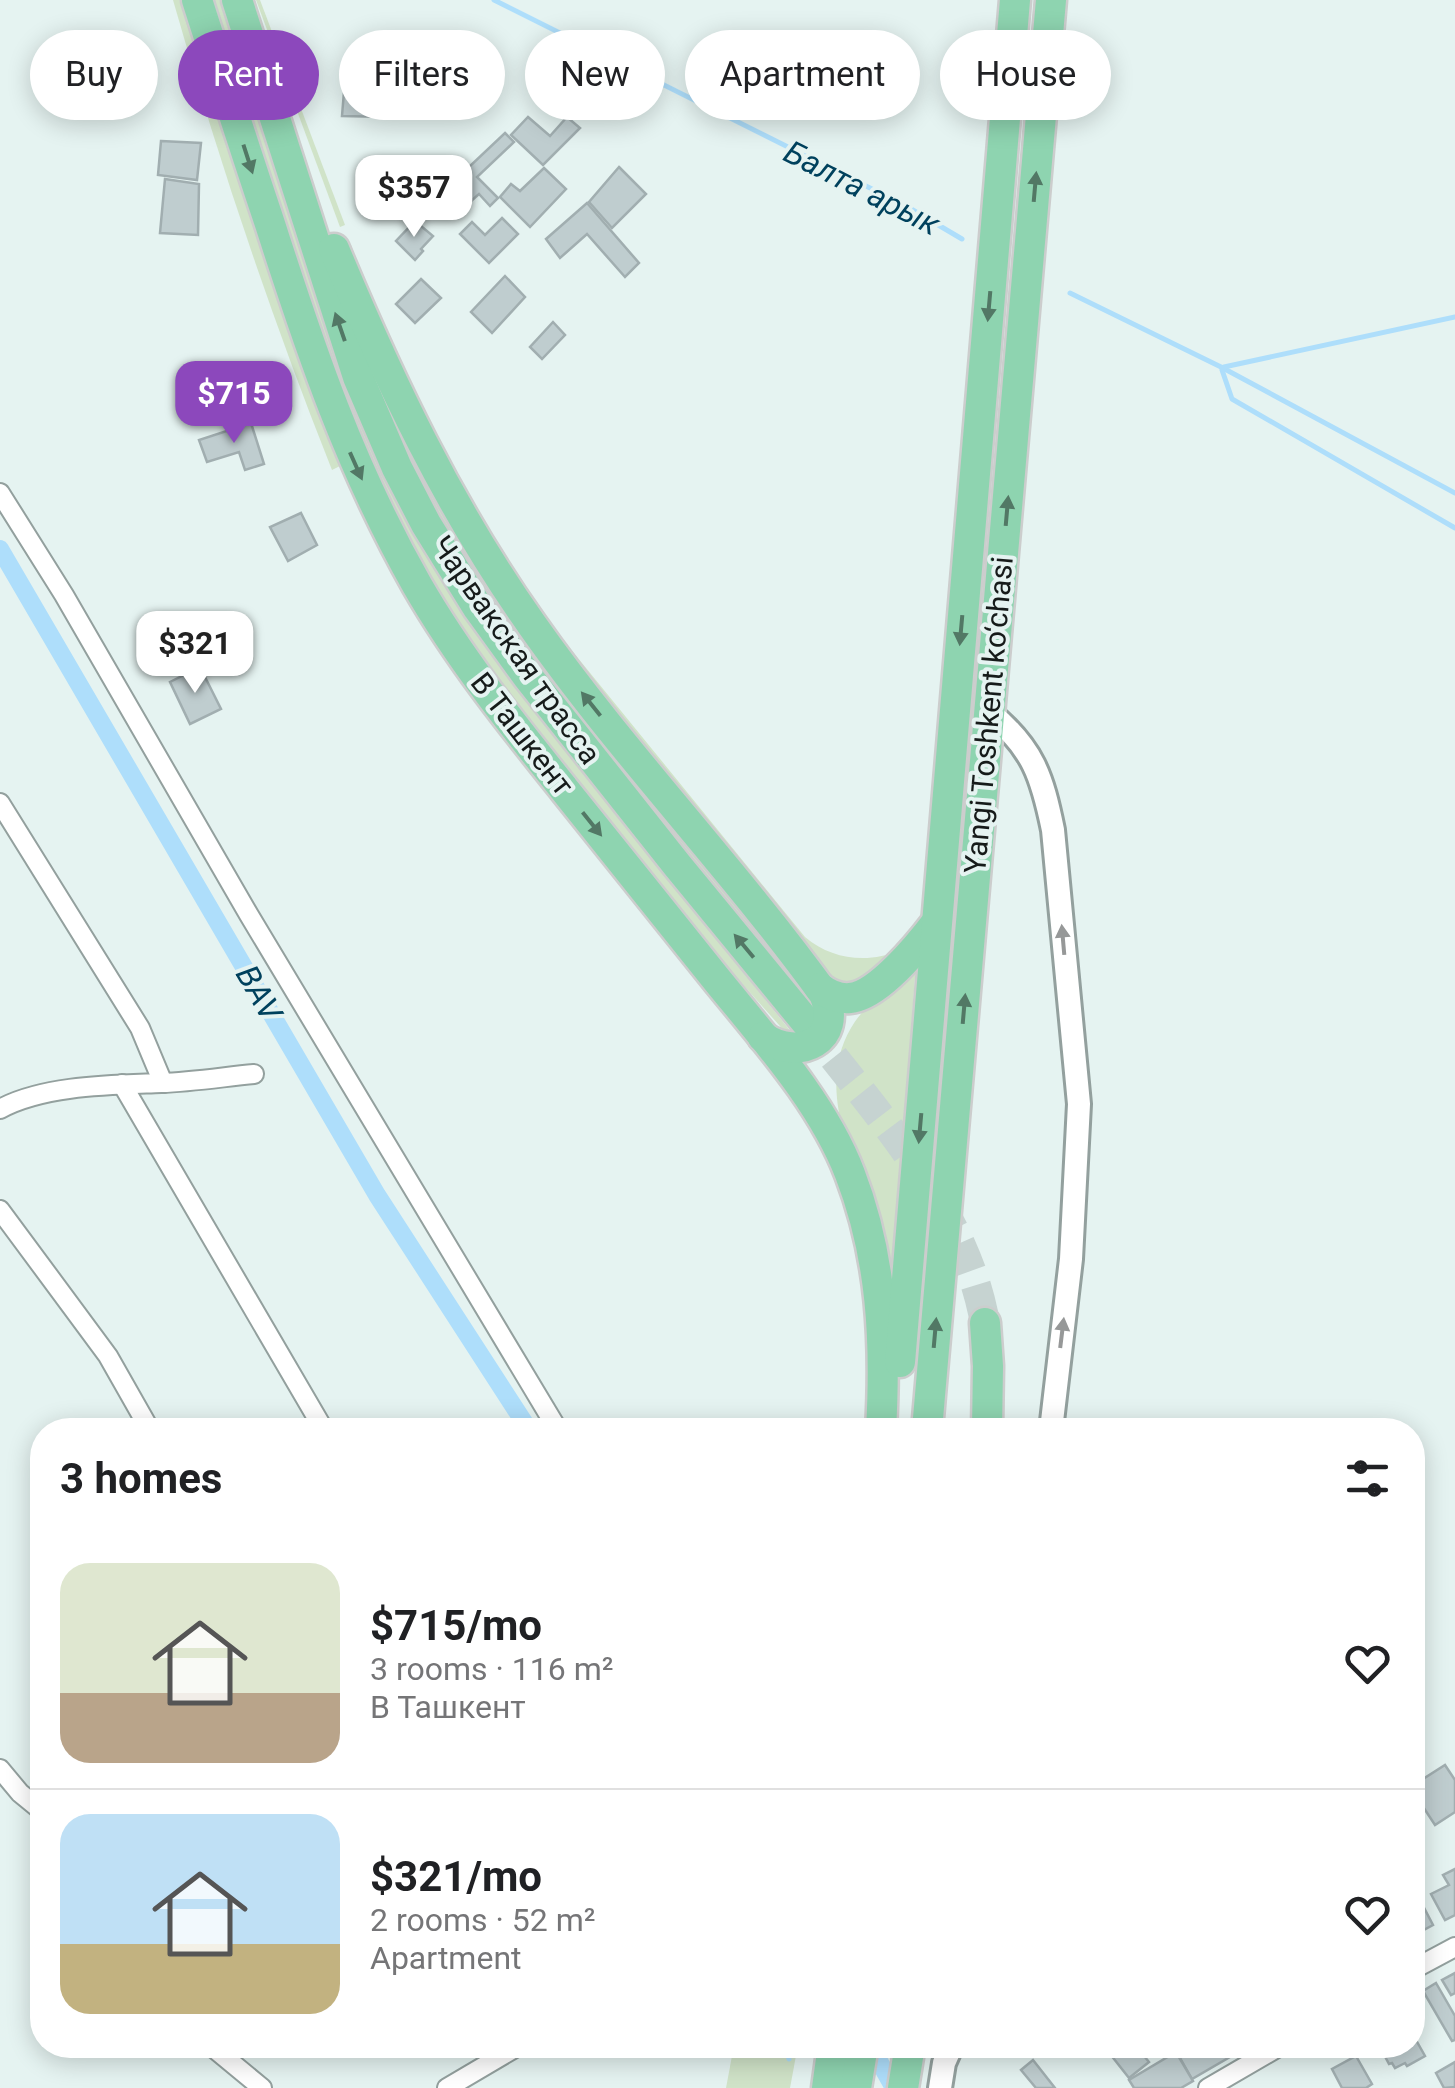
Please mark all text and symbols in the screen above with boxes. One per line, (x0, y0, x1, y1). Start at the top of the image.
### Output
chip: Buy (30, 30, 158, 120)
chip: Rent (178, 30, 319, 120)
chip: Filters (339, 30, 505, 120)
chip: New (525, 30, 665, 120)
chip: Apartment (685, 30, 920, 120)
chip: House (940, 30, 1111, 120)
water label: Балта арык (778, 133, 947, 244)
one-way arrow (242, 145, 257, 175)
pin: $357 (355, 155, 473, 240)
text: $357 (377, 168, 451, 206)
one-way arrow (1027, 171, 1043, 203)
one-way arrow (981, 291, 997, 323)
one-way arrow (332, 311, 347, 341)
pin: $715 (175, 361, 293, 446)
text: $715 (197, 374, 271, 412)
one-way arrow (348, 451, 364, 481)
one-way arrow (999, 495, 1015, 526)
street label: Чарвакская трасса (424, 529, 608, 771)
street label: Yangi Toshkent ko‘chasi (957, 555, 1020, 875)
pin: $321 (136, 611, 254, 696)
one-way arrow (953, 615, 969, 647)
text: $321 (158, 624, 232, 662)
street label: В Ташкент (464, 665, 581, 802)
one-way arrow (581, 691, 602, 716)
one-way arrow (581, 811, 602, 836)
one-way arrow (1055, 923, 1071, 955)
one-way arrow (734, 934, 755, 959)
water label: BAV (228, 958, 291, 1030)
one-way arrow (956, 993, 972, 1025)
one-way arrow (911, 1113, 927, 1145)
one-way arrow (928, 1316, 944, 1348)
one-way arrow (1054, 1317, 1070, 1349)
icon: filters (1340, 1451, 1395, 1506)
text: 3 homes (60, 1454, 222, 1503)
text: $715/mo (370, 1601, 542, 1650)
icon: home (140, 1603, 260, 1723)
icon: heart (1340, 1636, 1395, 1691)
text: 3 rooms · 116 m² (370, 1650, 613, 1688)
text: В Ташкент (370, 1688, 526, 1726)
text: $321/mo (370, 1852, 542, 1901)
icon: home (140, 1854, 260, 1974)
icon: heart (1340, 1887, 1395, 1942)
text: 2 rooms · 52 m² (370, 1901, 595, 1939)
text: Apartment (370, 1939, 522, 1977)

